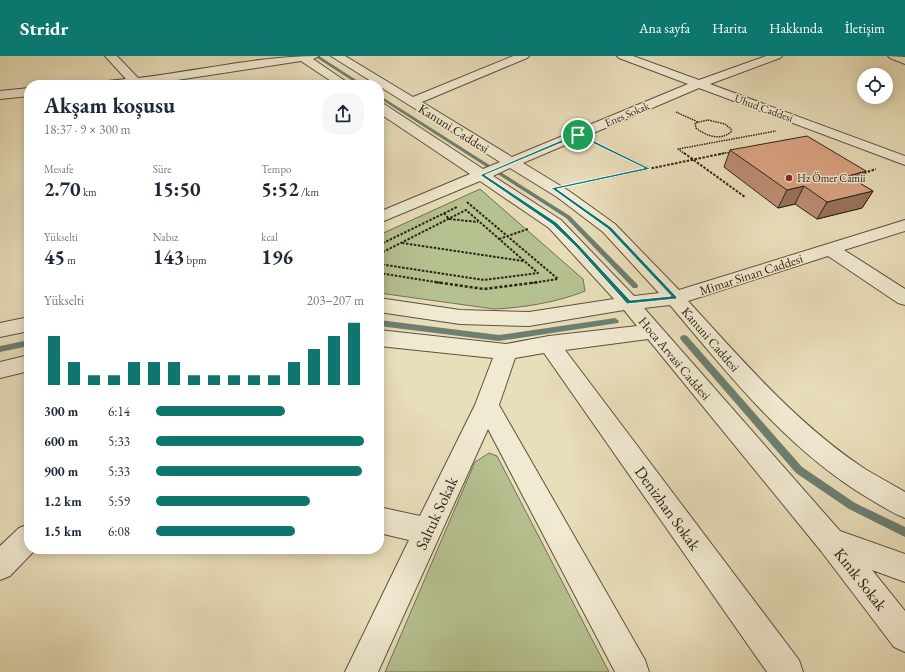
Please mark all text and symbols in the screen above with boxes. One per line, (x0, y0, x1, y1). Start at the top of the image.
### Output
text: Stridr (20, 16, 68, 41)
text: Ana sayfa (639, 19, 690, 37)
text: Harita (712, 19, 747, 37)
text: Hakkında (769, 19, 823, 37)
text: İletişim (845, 19, 885, 37)
map controls (857, 68, 893, 104)
button: locate (857, 68, 893, 104)
text: Akşam koşusu (44, 91, 175, 120)
street label: Uhud Caddesi (733, 91, 795, 125)
button: share (322, 93, 364, 135)
street label: Enes Sokak (603, 98, 652, 130)
street label: Kanuni Caddesi (415, 100, 492, 157)
pin (561, 118, 595, 152)
text: 18:37 · 9 × 300 m (44, 121, 131, 138)
icon: arrive (567, 124, 589, 146)
text: Mesafe (44, 162, 73, 176)
text: Süre (153, 162, 172, 176)
text: Tempo (261, 162, 292, 176)
place label: Hz Ömer Camii (797, 171, 866, 185)
marker: Hz Ömer Camii (784, 173, 794, 183)
text: 2.70 (44, 176, 81, 202)
text: 15:50 (153, 176, 201, 202)
text: 5:52 (261, 176, 299, 202)
text: km (81, 185, 97, 199)
text: /km (299, 185, 319, 199)
text: Yükselti (44, 230, 78, 244)
text: Nabız (153, 230, 178, 244)
text: kcal (261, 230, 278, 244)
text: 45 (44, 244, 65, 270)
text: 143 (153, 244, 184, 270)
text: 196 (261, 244, 293, 270)
street label: Mimar Sinan Caddesi (697, 250, 805, 299)
text: m (65, 253, 76, 267)
text: bpm (184, 253, 207, 267)
text: Yükselti (44, 292, 84, 309)
text: 203–207 m (307, 292, 364, 309)
street label: Kanuni Caddesi (678, 303, 743, 375)
street label: Hoca Arvasi Caddesi (635, 313, 715, 404)
text: 300 m (44, 403, 78, 420)
text: 6:14 (108, 403, 130, 420)
text: 600 m (44, 433, 78, 450)
text: 5:33 (108, 433, 130, 450)
street label: Denizhan Sokak (630, 462, 706, 555)
text: 900 m (44, 463, 78, 480)
text: 5:33 (108, 463, 130, 480)
street label: Saltuk Sokak (410, 473, 463, 553)
text: 1.2 km (44, 493, 82, 510)
text: 5:59 (108, 493, 130, 510)
text: 1.5 km (44, 523, 82, 540)
text: 6:08 (108, 523, 130, 540)
street label: Kınık Sokak (829, 544, 892, 615)

